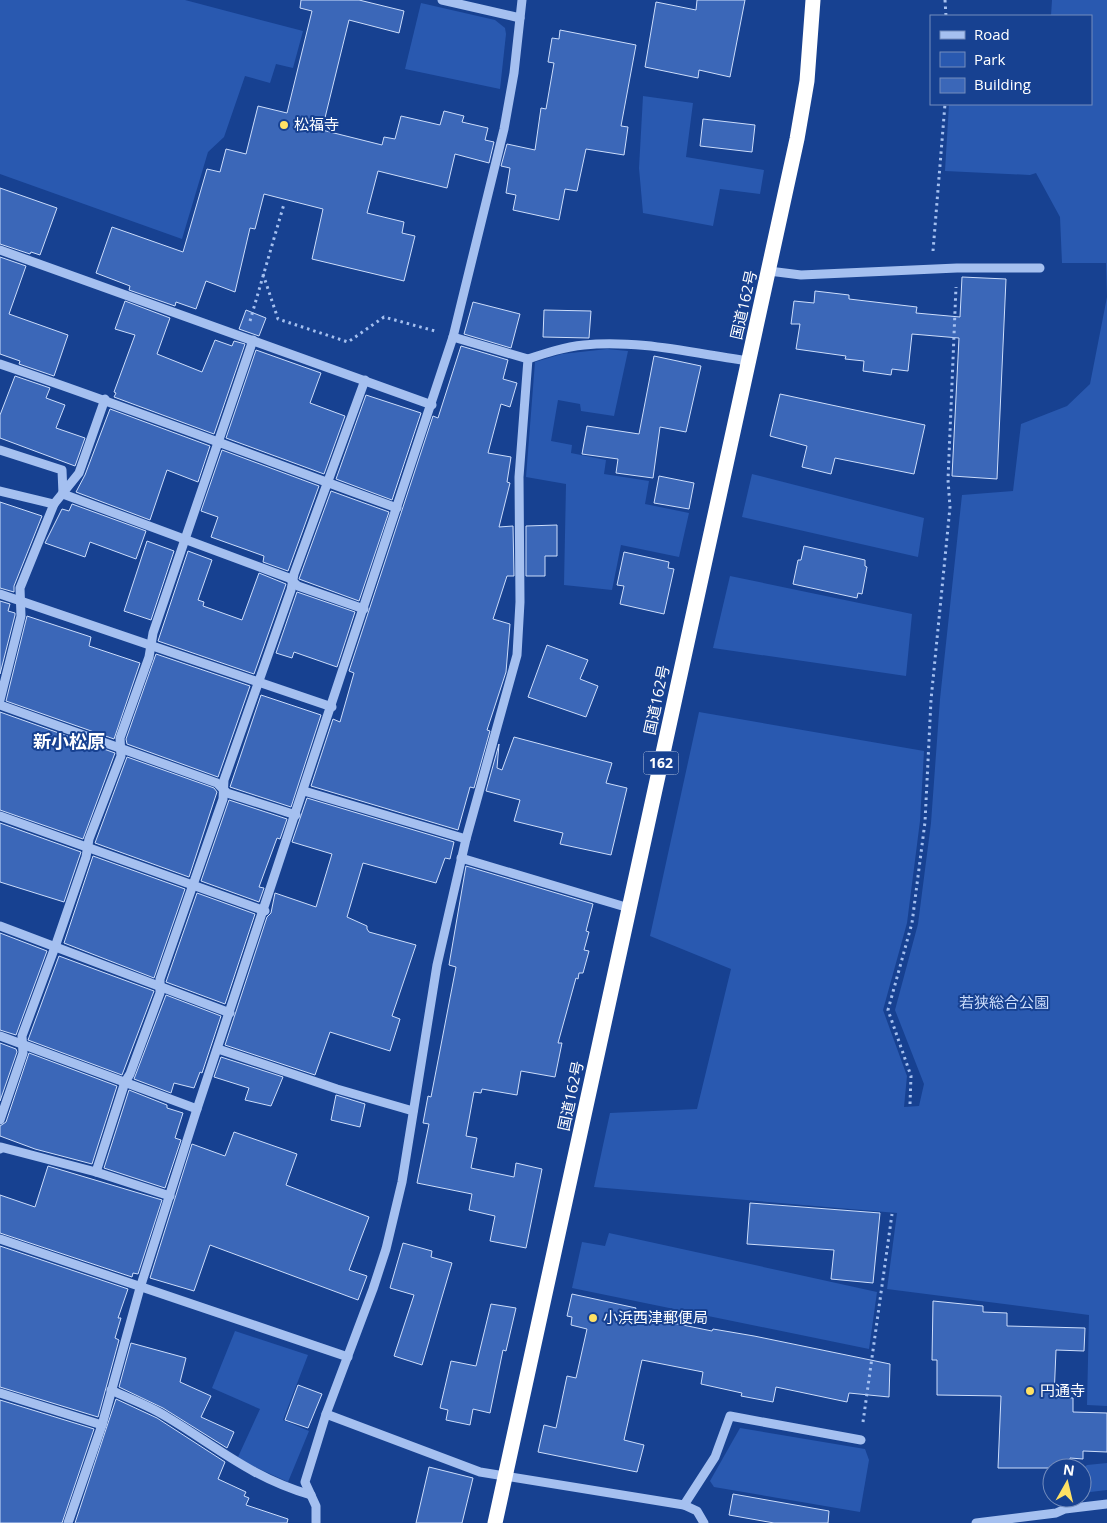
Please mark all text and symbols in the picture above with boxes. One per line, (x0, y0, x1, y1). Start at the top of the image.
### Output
legend (930, 15, 1092, 105)
text: Road (974, 24, 1010, 44)
text: Park (974, 49, 1005, 69)
text: Building (974, 74, 1031, 94)
place label: 松福寺 (294, 114, 339, 134)
marker: 松福寺 (278, 119, 290, 131)
street label: 国道162号 (725, 268, 761, 341)
street label: 国道162号 (639, 663, 673, 736)
district label: 新小松原 (33, 729, 105, 753)
road number: 162 (644, 751, 678, 774)
park label: 若狭総合公園 (959, 992, 1049, 1012)
street label: 国道162号 (553, 1059, 587, 1132)
place label: 小浜西津郵便局 (603, 1307, 708, 1327)
marker: 小浜西津郵便局 (587, 1312, 599, 1324)
place label: 円通寺 (1040, 1380, 1085, 1400)
marker: 円通寺 (1024, 1385, 1036, 1397)
north arrow (1042, 1458, 1092, 1508)
text: N (1062, 1459, 1076, 1480)

